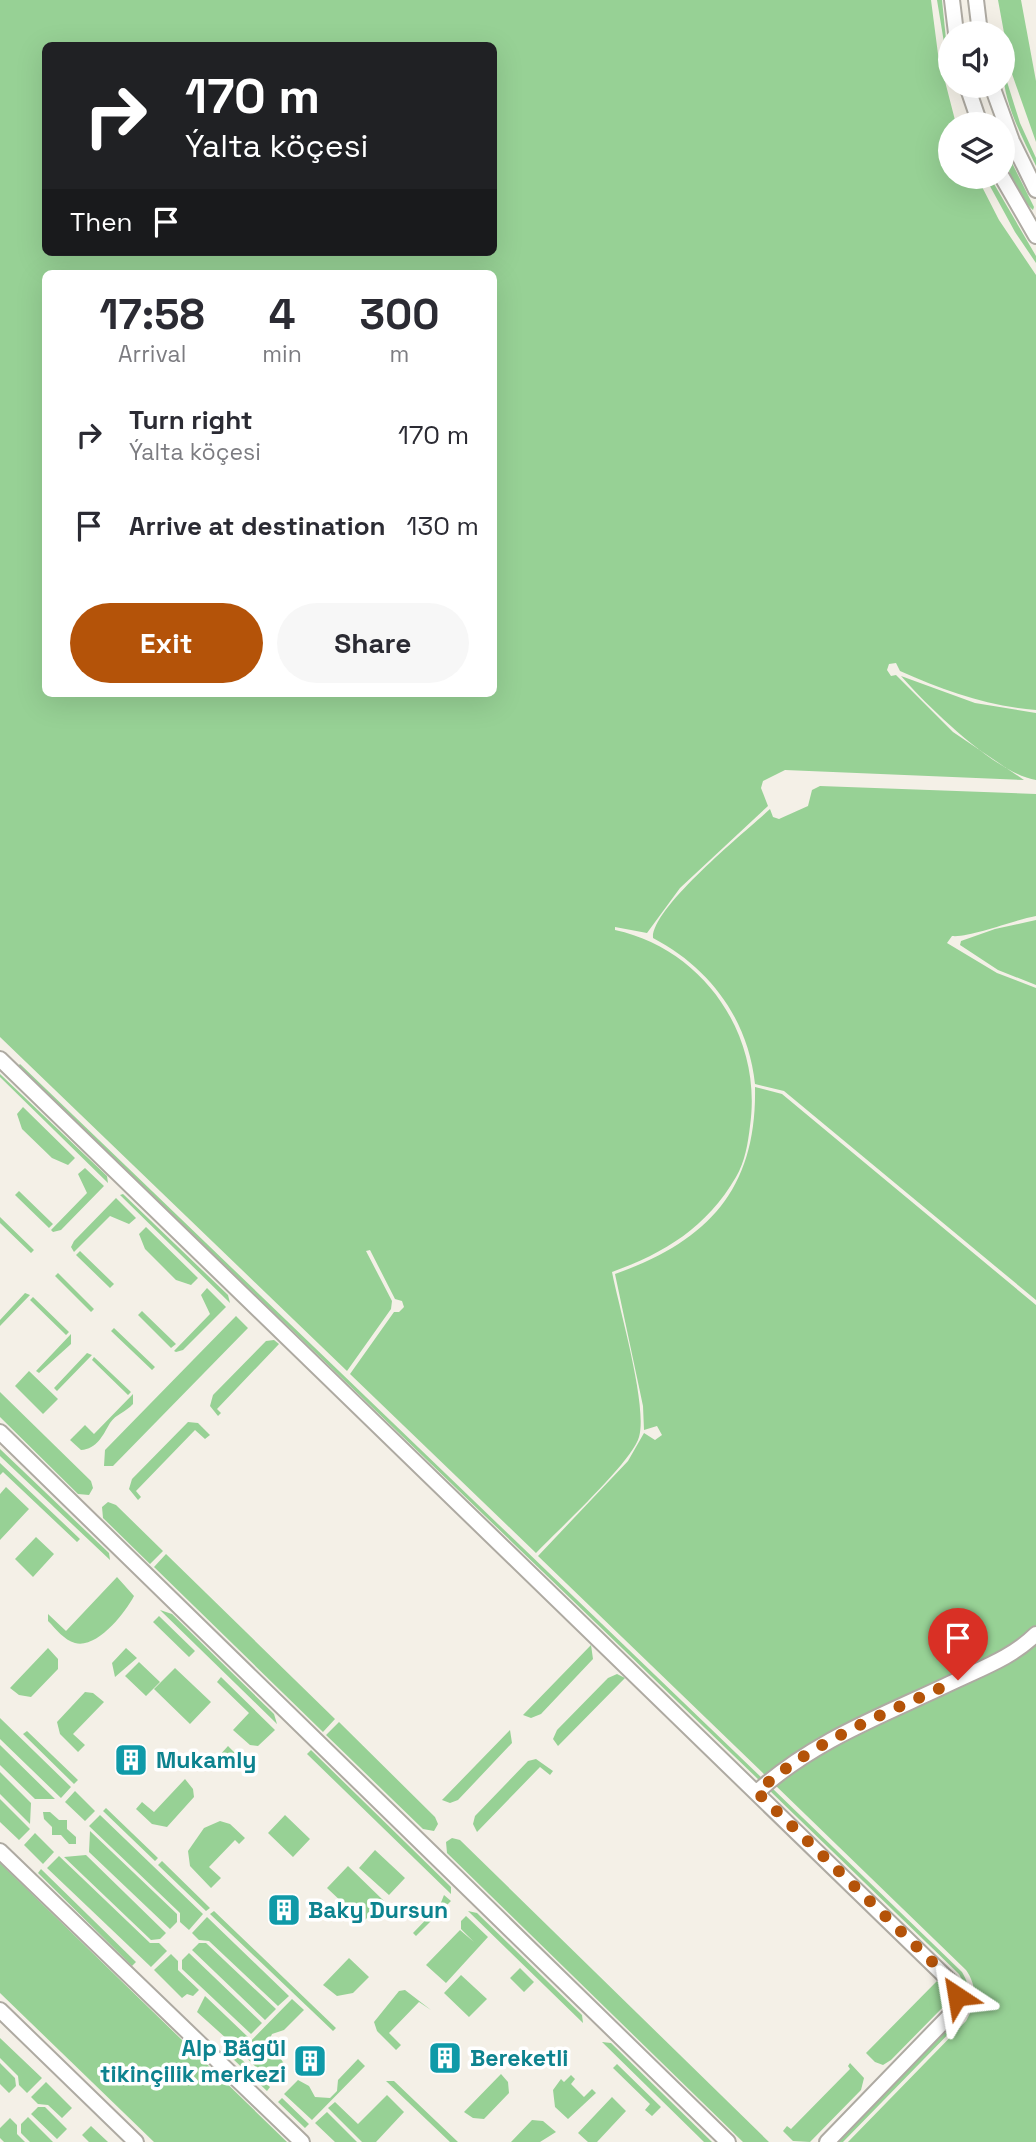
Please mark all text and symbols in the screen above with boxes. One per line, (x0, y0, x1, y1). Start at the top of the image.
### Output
map controls (938, 21, 1015, 189)
button: sound (938, 21, 1015, 98)
text: 170 m (185, 65, 320, 127)
icon: right (70, 70, 161, 161)
button: layers (938, 112, 1015, 189)
text: Ýalta köçesi (185, 126, 368, 166)
icon: arrive (147, 203, 185, 241)
text: Then (70, 205, 133, 239)
text: 17:58 (100, 288, 205, 341)
text: 4 (269, 288, 295, 341)
text: 300 (359, 288, 439, 341)
text: Arrival (118, 339, 186, 369)
text: min (262, 339, 302, 369)
text: m (390, 339, 409, 369)
text: Turn right (129, 403, 253, 437)
icon: right (70, 416, 108, 454)
text: 170 m (398, 418, 469, 452)
text: Ýalta köçesi (129, 437, 261, 467)
icon: arrive (70, 507, 108, 545)
text: Arrive at destination (129, 509, 386, 543)
text: 130 m (407, 509, 479, 543)
button: Exit (70, 603, 263, 683)
button: Share (277, 603, 469, 683)
pin (928, 1608, 988, 1680)
icon: arrive (939, 1619, 977, 1657)
building icon: Mukamly (112, 1741, 150, 1779)
place label: Mukamly (156, 1745, 256, 1775)
building icon: Baky Dursun (265, 1891, 303, 1929)
place label: Baky Dursun (308, 1895, 448, 1925)
position arrow (920, 1959, 994, 2033)
place label: Alp Bägül tikinçilik merkezi (100, 2033, 286, 2089)
building icon: Bereketli (426, 2039, 464, 2077)
building icon: Alp Bägül tikinçilik merkezi (291, 2042, 329, 2080)
place label: Bereketli (470, 2043, 568, 2073)

